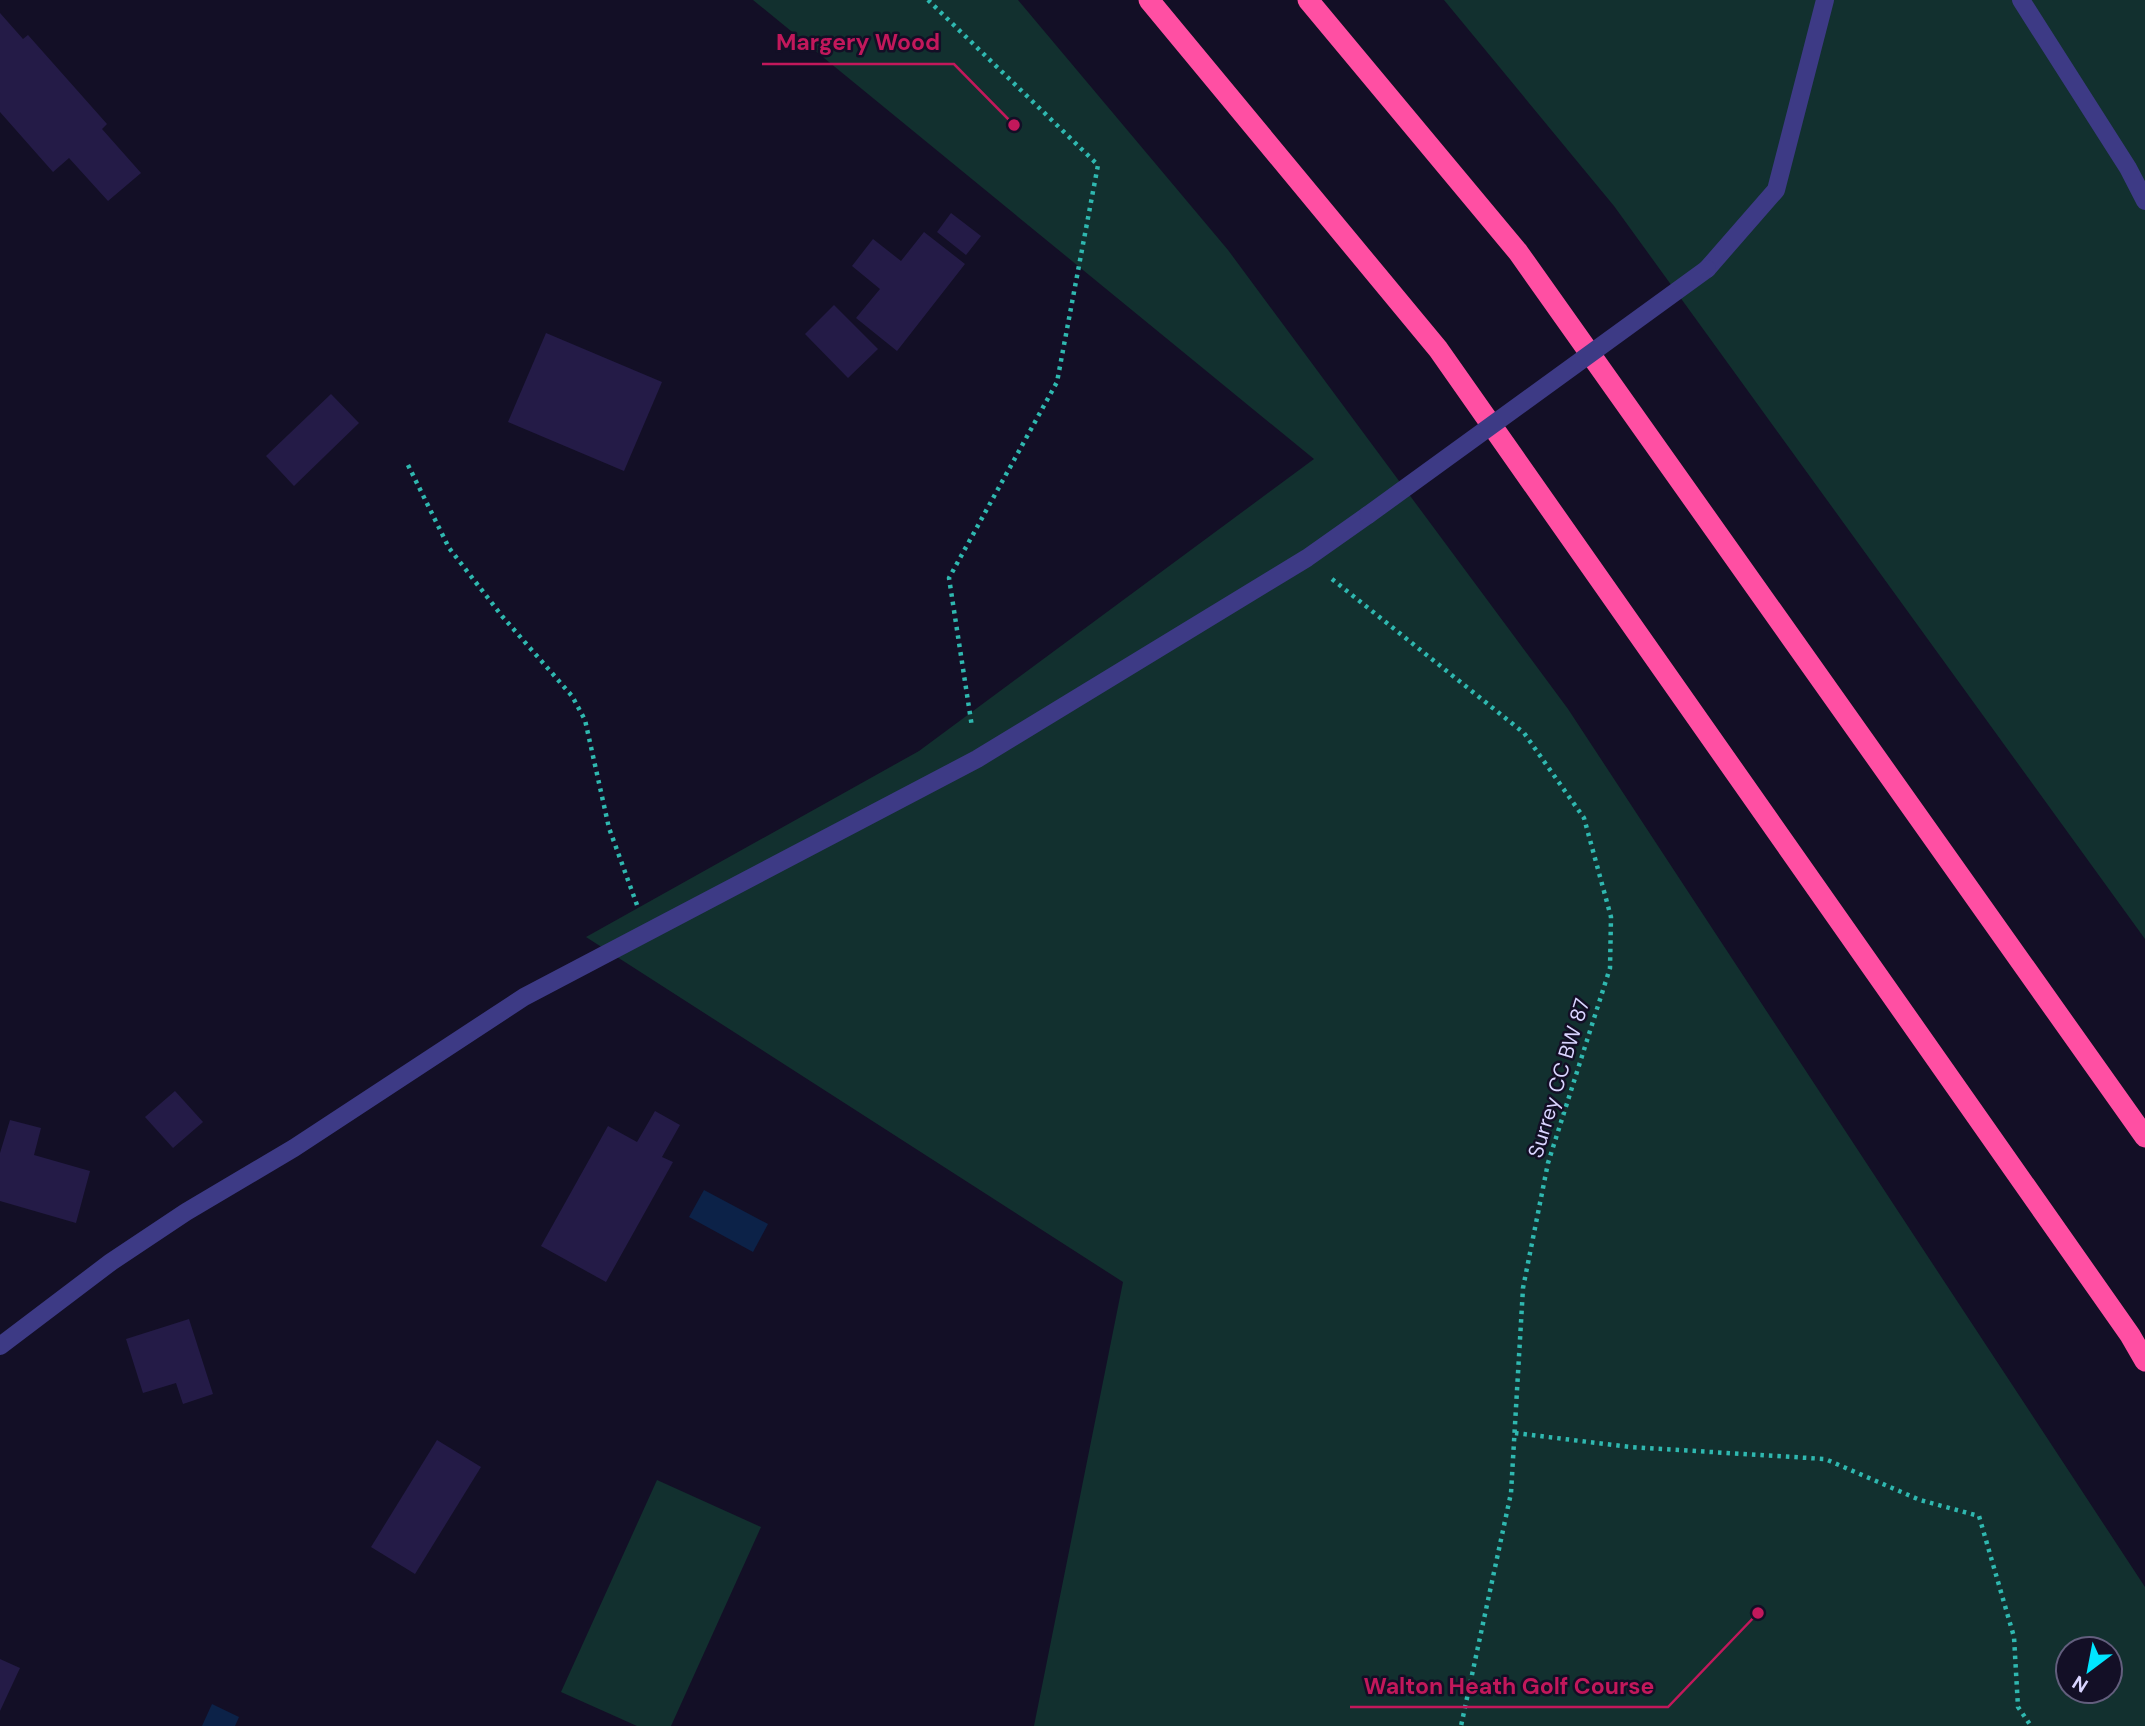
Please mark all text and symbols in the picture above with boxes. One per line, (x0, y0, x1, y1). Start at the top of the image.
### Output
callout: Margery Wood (762, 20, 954, 64)
text: Margery Wood (776, 27, 940, 57)
street label: Surrey CC BW 87 (1521, 995, 1597, 1161)
north arrow (2054, 1635, 2124, 1705)
callout: Walton Heath Golf Course (1350, 1663, 1668, 1707)
text: N (2068, 1670, 2093, 1698)
text: Walton Heath Golf Course (1364, 1671, 1654, 1701)

